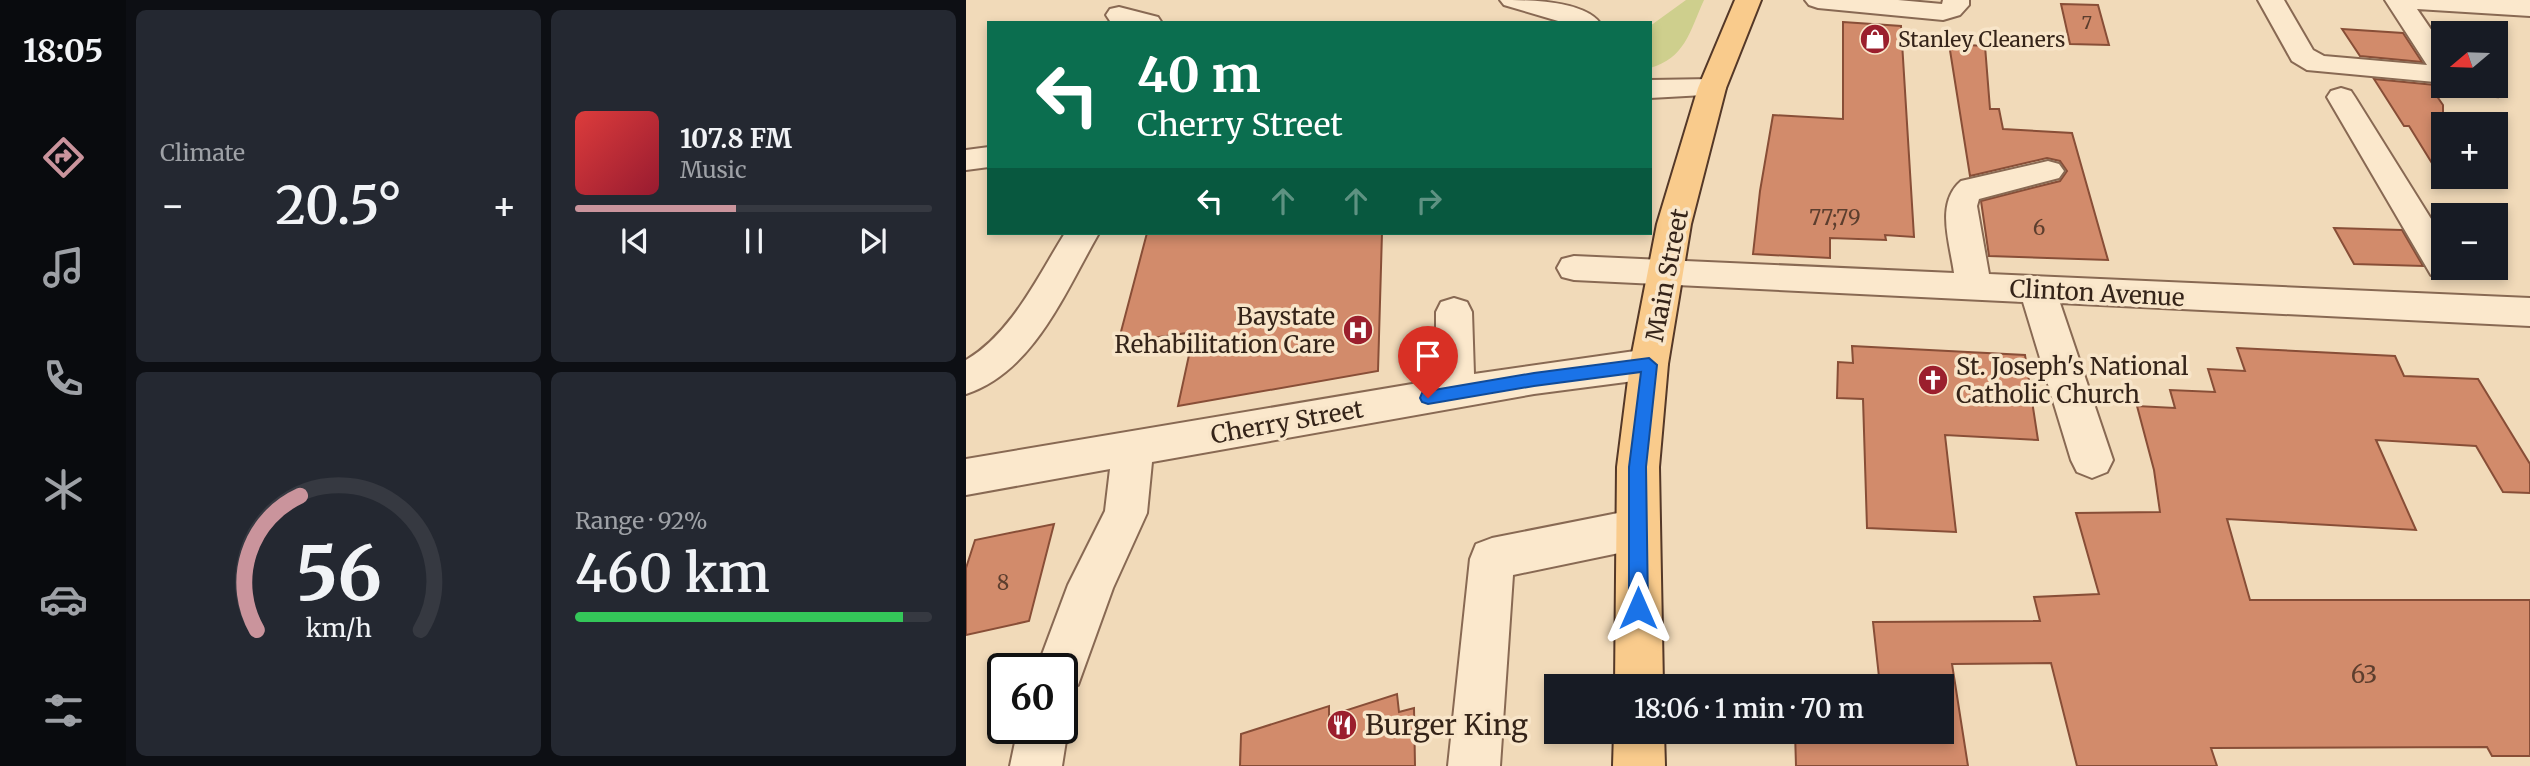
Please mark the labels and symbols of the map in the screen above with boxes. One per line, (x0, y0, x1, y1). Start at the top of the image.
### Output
house number: 7 (2082, 11, 2092, 34)
north arrow (2431, 21, 2508, 98)
shop icon: Stanley Cleaners (1858, 22, 1892, 56)
place label: Stanley Cleaners (1898, 26, 2065, 53)
house number: 77;79 (1809, 204, 1861, 231)
street label: Main Street (1639, 205, 1695, 344)
house number: 6 (2033, 214, 2045, 241)
street label: Clinton Avenue (2009, 273, 2185, 313)
place label: Baystate Rehabilitation Care (1114, 301, 1335, 360)
hospital icon: Baystate Rehabilitation Care (1341, 313, 1375, 347)
pin (1398, 326, 1458, 398)
place label: St. Joseph's National Catholic Church (1956, 351, 2188, 410)
church icon: St. Joseph's National Catholic Church (1916, 363, 1950, 397)
street label: Cherry Street (1208, 393, 1366, 451)
house number: 8 (997, 569, 1009, 596)
position arrow (1601, 571, 1675, 645)
speed limit sign: 60 (987, 653, 1078, 744)
house number: 63 (2351, 659, 2377, 690)
place label: Burger King (1365, 707, 1528, 743)
restaurant icon: Burger King (1325, 708, 1359, 742)

